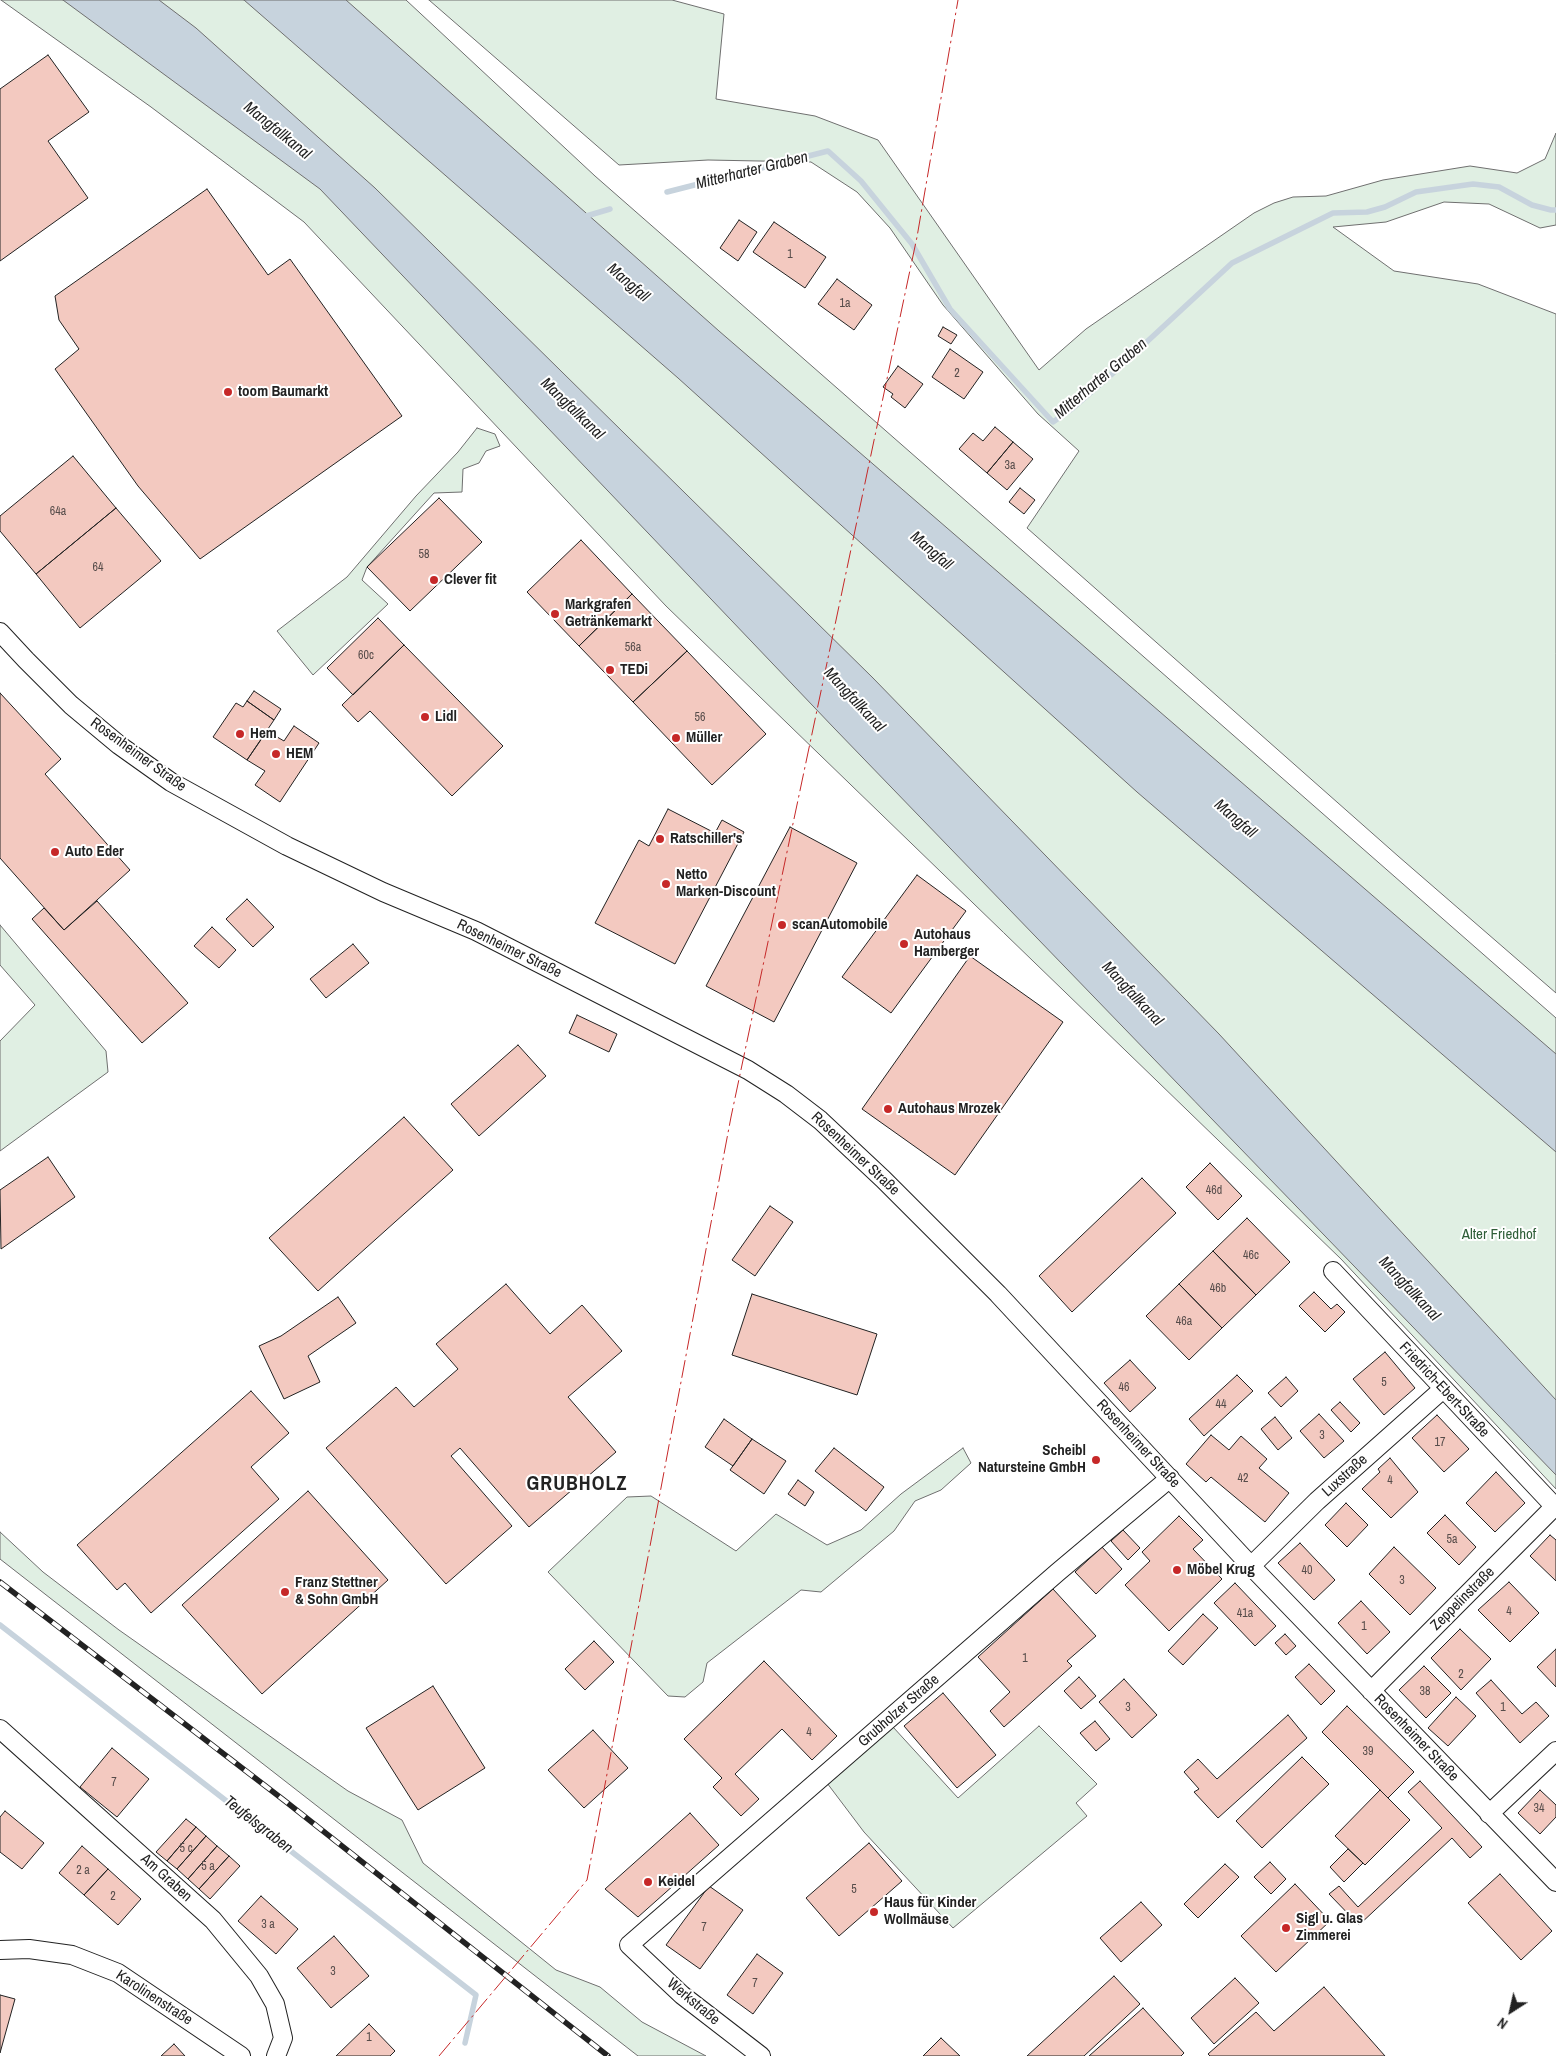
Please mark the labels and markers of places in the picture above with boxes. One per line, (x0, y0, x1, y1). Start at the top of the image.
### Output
place label: toom Baumarkt (238, 383, 328, 401)
marker: toom Baumarkt (222, 386, 234, 398)
place label: Clever fit (444, 571, 497, 589)
marker: Clever fit (428, 574, 440, 586)
place label: Markgrafen Getränkemarkt (565, 596, 652, 631)
marker: Markgrafen Getränkemarkt (549, 608, 561, 620)
place label: TEDi (620, 661, 648, 679)
marker: TEDi (604, 664, 616, 676)
place label: Lidl (435, 708, 457, 726)
marker: Lidl (419, 711, 431, 723)
place label: Hem (250, 725, 277, 743)
marker: Hem (234, 728, 246, 740)
place label: Müller (686, 729, 722, 747)
marker: Müller (670, 732, 682, 744)
place label: HEM (286, 745, 313, 763)
marker: HEM (270, 748, 282, 760)
place label: Ratschiller's (670, 830, 743, 848)
marker: Ratschiller's (654, 833, 666, 845)
place label: Auto Eder (65, 843, 124, 861)
marker: Auto Eder (49, 846, 61, 858)
place label: Netto Marken-Discount (676, 866, 776, 901)
marker: Netto Marken-Discount (660, 878, 672, 890)
place label: scanAutomobile (792, 916, 888, 934)
marker: scanAutomobile (776, 919, 788, 931)
place label: Autohaus Hamberger (914, 926, 979, 961)
marker: Autohaus Hamberger (898, 938, 910, 950)
place label: Autohaus Mrozek (898, 1100, 1001, 1118)
marker: Autohaus Mrozek (882, 1103, 894, 1115)
place label: Scheibl Natursteine GmbH (978, 1442, 1086, 1477)
marker: Scheibl Natursteine GmbH (1090, 1454, 1102, 1466)
place label: Möbel Krug (1187, 1561, 1255, 1579)
marker: Möbel Krug (1171, 1564, 1183, 1576)
place label: Franz Stettner & Sohn GmbH (295, 1574, 378, 1609)
marker: Franz Stettner & Sohn GmbH (279, 1586, 291, 1598)
place label: Keidel (658, 1873, 695, 1891)
marker: Keidel (642, 1876, 654, 1888)
place label: Haus für Kinder Wollmäuse (884, 1894, 976, 1929)
marker: Haus für Kinder Wollmäuse (868, 1906, 880, 1918)
place label: Sigl u. Glas Zimmerei (1296, 1910, 1363, 1945)
marker: Sigl u. Glas Zimmerei (1280, 1922, 1292, 1934)

